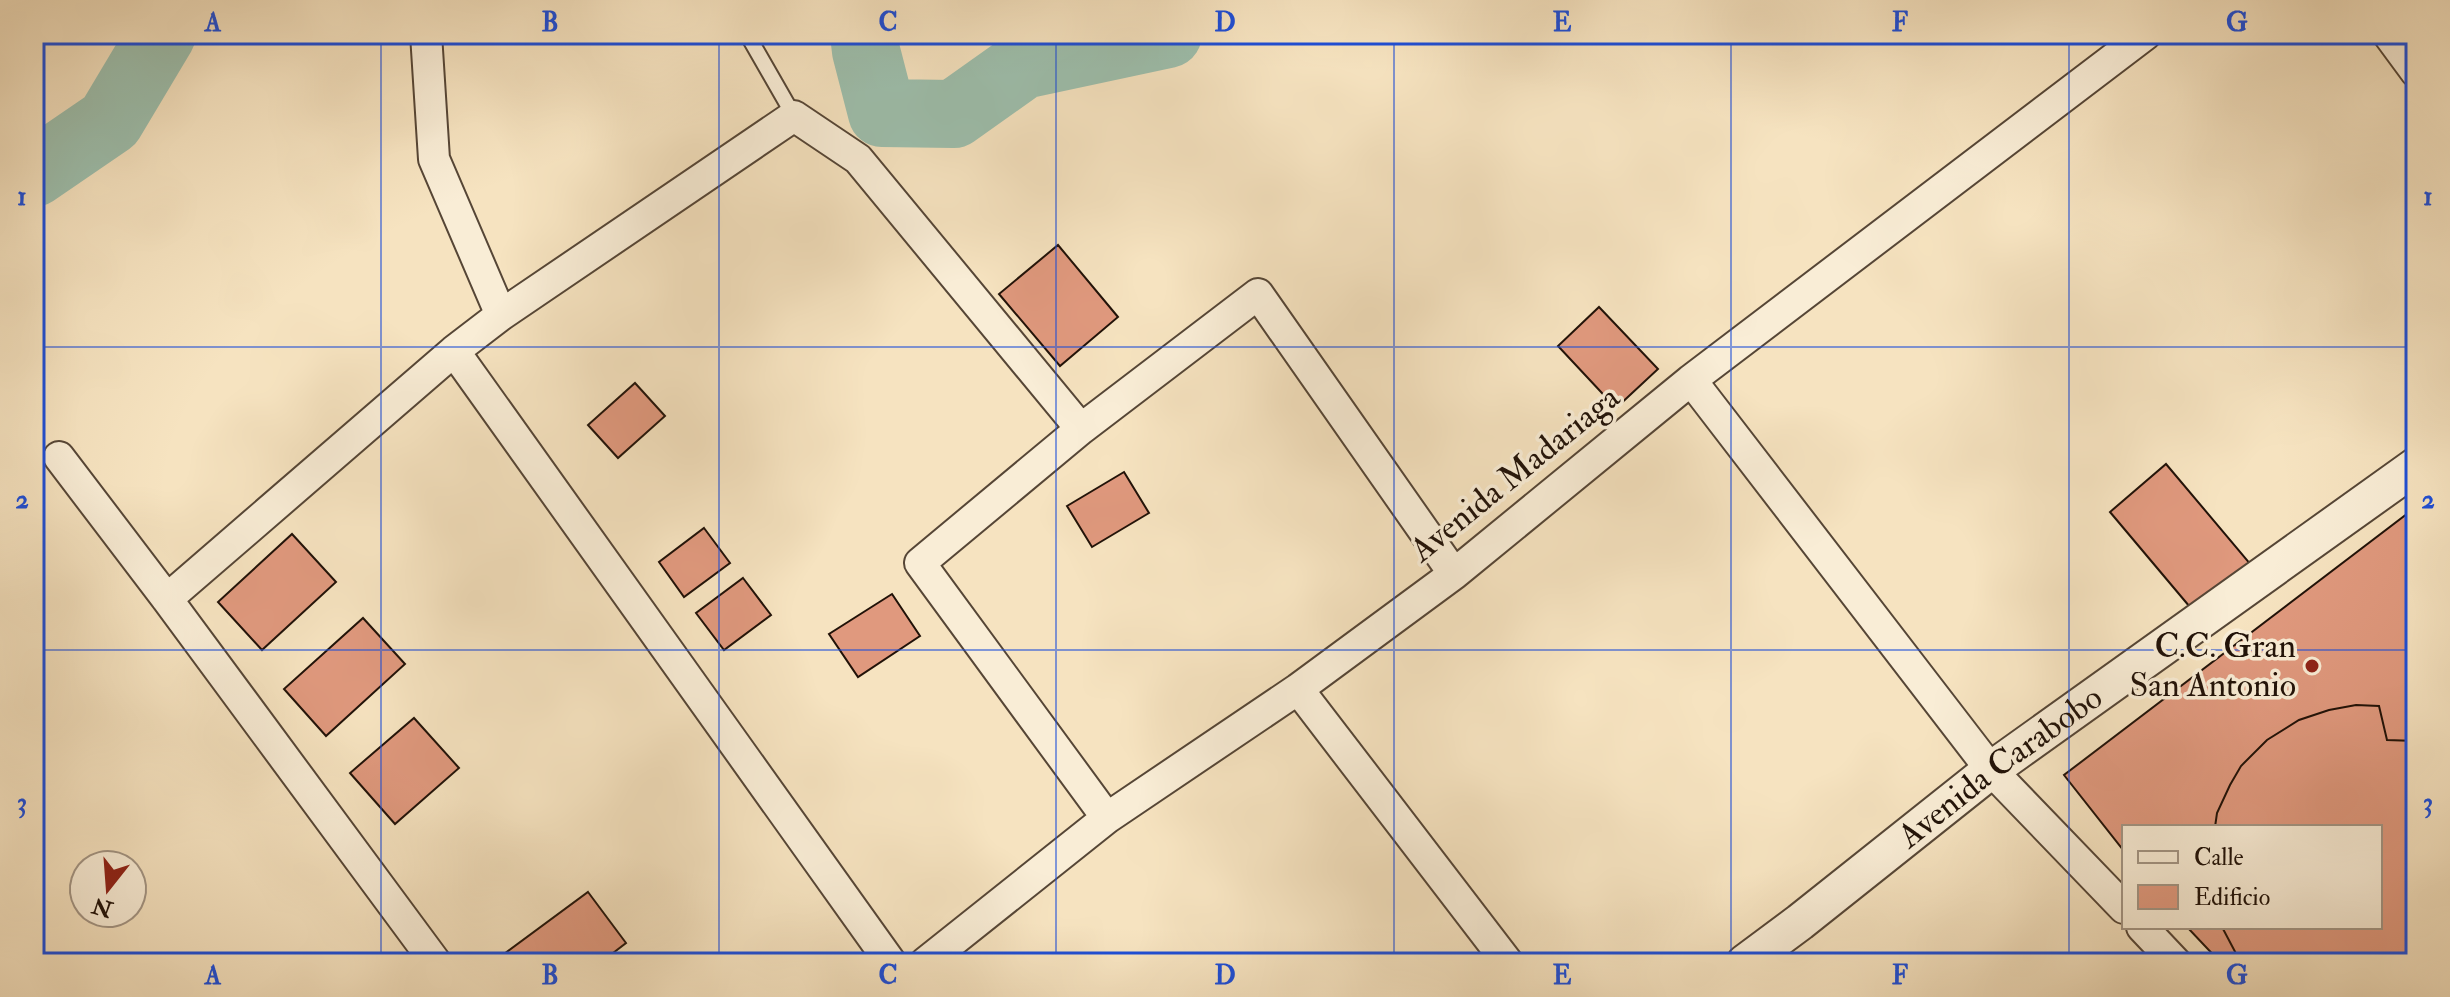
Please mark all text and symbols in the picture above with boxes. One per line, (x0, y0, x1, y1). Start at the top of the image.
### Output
text: A (204, 7, 222, 39)
text: B (541, 7, 559, 39)
text: C (878, 7, 898, 39)
text: D (1214, 7, 1236, 39)
text: E (1553, 7, 1572, 39)
text: F (1892, 7, 1909, 39)
text: G (2226, 7, 2248, 39)
text: 1 (17, 181, 27, 213)
text: 1 (2423, 181, 2433, 213)
street label: Avenida Madariaga (1401, 376, 1629, 572)
text: 2 (15, 484, 29, 516)
text: 2 (2421, 484, 2435, 516)
place label: C.C. Gran San Antonio (2129, 625, 2296, 707)
marker: C.C. Gran San Antonio (2303, 657, 2321, 675)
street label: Avenida Carabobo (1888, 676, 2111, 858)
text: 3 (17, 787, 27, 819)
text: 3 (2423, 787, 2433, 819)
legend (2122, 825, 2382, 929)
text: Calle (2194, 842, 2244, 873)
north arrow (68, 849, 148, 929)
text: Edificio (2194, 882, 2270, 913)
text: N (89, 891, 117, 924)
text: A (204, 960, 222, 992)
text: B (541, 960, 559, 992)
text: C (878, 960, 898, 992)
text: D (1214, 960, 1236, 992)
text: E (1553, 960, 1572, 992)
text: F (1892, 960, 1909, 992)
text: G (2226, 960, 2248, 992)

